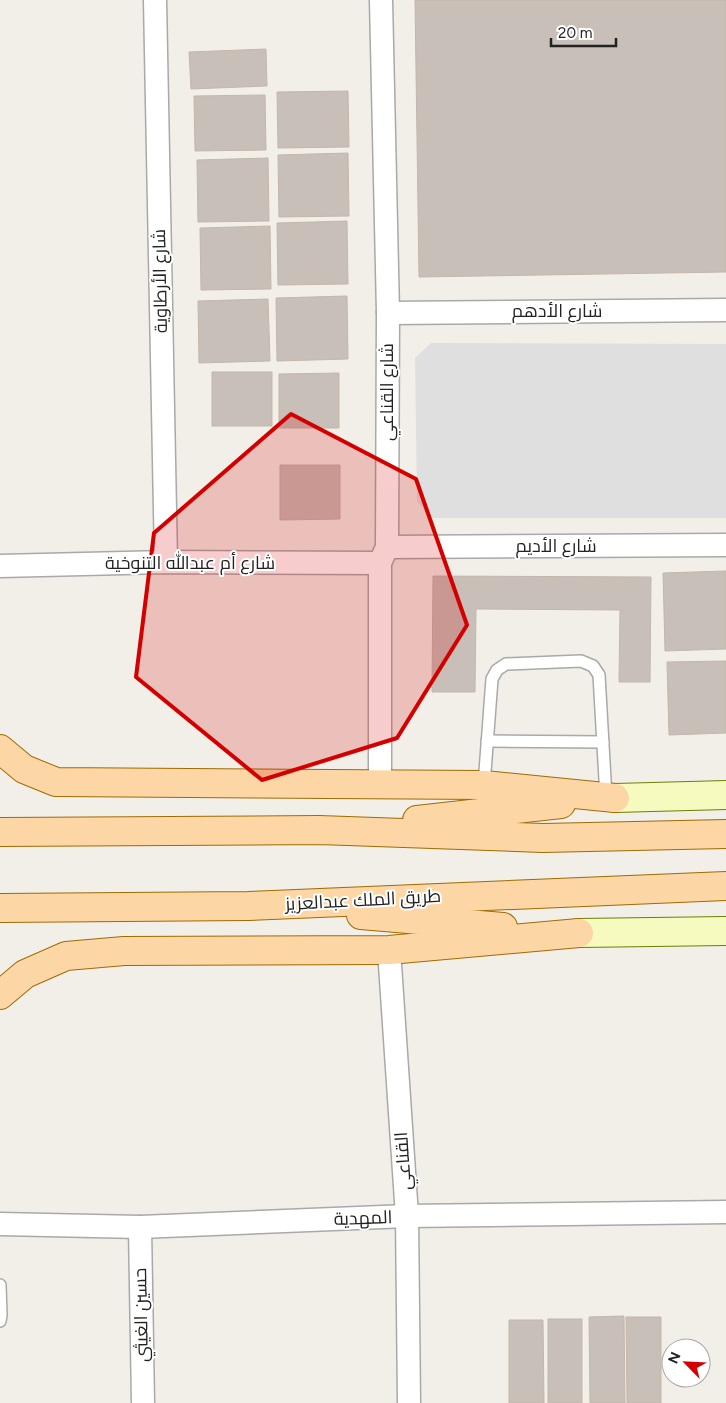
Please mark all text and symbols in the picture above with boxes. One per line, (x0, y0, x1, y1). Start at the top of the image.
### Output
scale bar (551, 15, 616, 47)
text: 20 m (558, 24, 592, 42)
street label: شارع الأرطاوية (148, 229, 173, 333)
street label: شارع الأدهم (512, 300, 602, 323)
street label: شارع القناعي (376, 343, 401, 441)
street label: شارع الأديم (515, 535, 597, 558)
street label: شارع أم عبدالله التنوخية (105, 551, 275, 575)
street label: طريق الملك عبدالعزيز (284, 885, 442, 916)
street label: القناعي (390, 1131, 419, 1191)
street label: المهدية (333, 1206, 393, 1230)
street label: حسين الغيثي (129, 1268, 156, 1362)
north arrow (661, 1338, 711, 1388)
text: N (665, 1350, 685, 1366)

